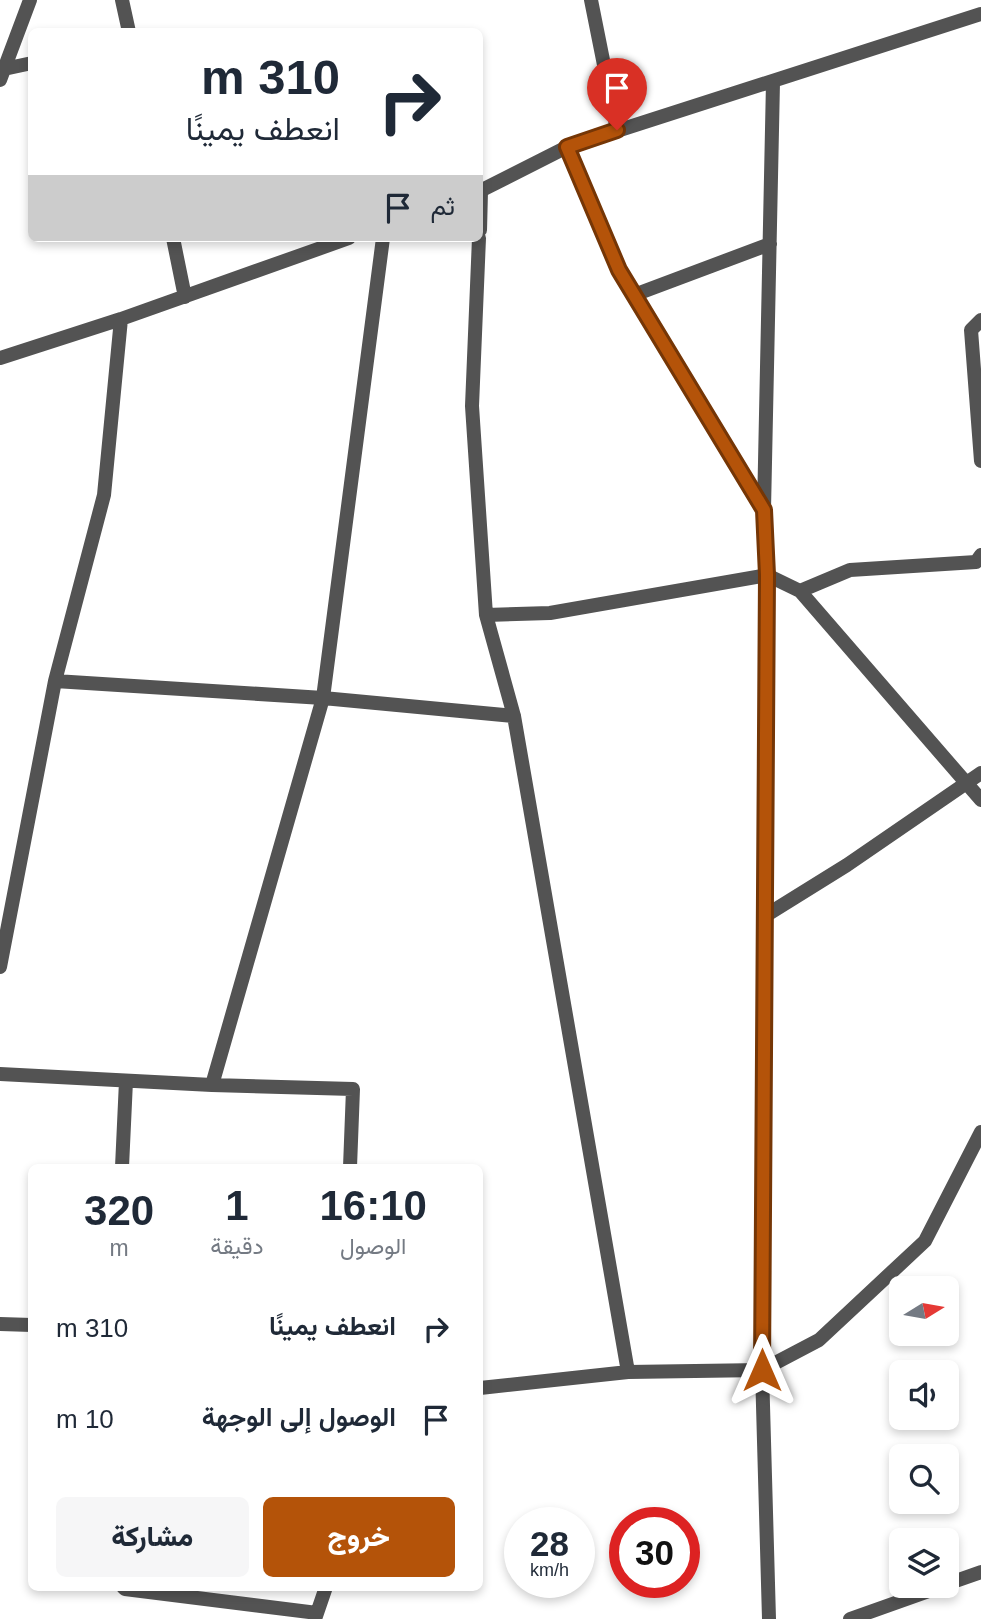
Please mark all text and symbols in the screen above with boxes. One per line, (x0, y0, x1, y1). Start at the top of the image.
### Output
text: 310 m (201, 50, 340, 104)
icon: right (364, 56, 455, 147)
pin (587, 58, 647, 130)
icon: arrive (598, 69, 636, 107)
text: انعطف يمينًا (186, 111, 340, 147)
icon: arrive (379, 189, 417, 227)
text: ثم (431, 191, 455, 221)
text: 1 (225, 1182, 249, 1229)
text: 16:10 (320, 1182, 427, 1229)
text: 320 (84, 1187, 154, 1234)
text: دقيقة (210, 1233, 263, 1259)
text: الوصول (340, 1233, 406, 1259)
text: m (110, 1235, 129, 1261)
north arrow (889, 1276, 959, 1346)
map controls (889, 1276, 959, 1598)
icon: right (417, 1310, 455, 1348)
text: انعطف يمينًا (269, 1311, 396, 1341)
text: 310 m (56, 1313, 128, 1343)
position arrow (725, 1333, 799, 1407)
button: sound (889, 1360, 959, 1430)
icon: arrive (417, 1401, 455, 1439)
text: الوصول إلى الوجهة (202, 1402, 396, 1432)
text: 10 m (56, 1404, 114, 1434)
button: search (889, 1444, 959, 1514)
button: مشاركة (56, 1497, 249, 1577)
button: خروج (263, 1497, 455, 1577)
speed limit sign: 30 (609, 1507, 700, 1598)
text: 28 (530, 1524, 569, 1563)
button: layers (889, 1528, 959, 1598)
text: km/h (530, 1560, 569, 1580)

